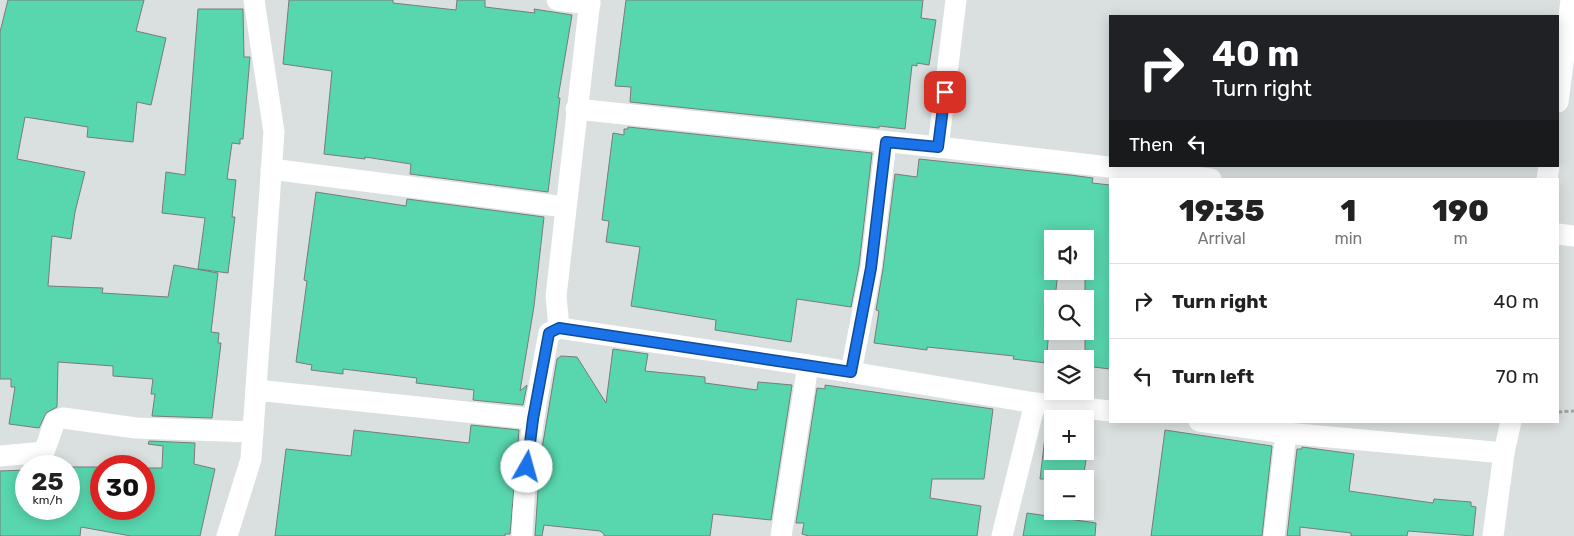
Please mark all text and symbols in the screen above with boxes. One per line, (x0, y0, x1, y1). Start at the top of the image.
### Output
text: 40 m (1212, 33, 1299, 75)
icon: right (1129, 35, 1194, 100)
pin (924, 71, 966, 113)
text: Turn right (1212, 75, 1312, 102)
icon: arrive (931, 78, 959, 106)
icon: left (1183, 130, 1211, 158)
text: Then (1129, 133, 1173, 156)
text: 19:35 (1179, 193, 1264, 229)
text: 1 (1340, 193, 1356, 229)
text: 190 (1432, 193, 1489, 229)
text: Arrival (1198, 229, 1246, 248)
text: min (1334, 229, 1362, 248)
text: m (1454, 229, 1468, 248)
map controls (1044, 230, 1094, 520)
button: sound (1044, 230, 1094, 280)
icon: right (1129, 287, 1157, 315)
button: search (1044, 290, 1094, 340)
text: Turn right (1172, 290, 1267, 313)
text: 40 m (1494, 290, 1539, 313)
button: layers (1044, 350, 1094, 400)
icon: left (1129, 362, 1157, 390)
text: Turn left (1172, 365, 1254, 388)
text: 70 m (1496, 365, 1539, 388)
button: + (1044, 410, 1094, 460)
position arrow (500, 440, 552, 492)
speed limit sign: 30 (90, 455, 155, 520)
text: 25 (31, 467, 64, 496)
button: − (1044, 470, 1094, 520)
text: km/h (33, 493, 62, 507)

